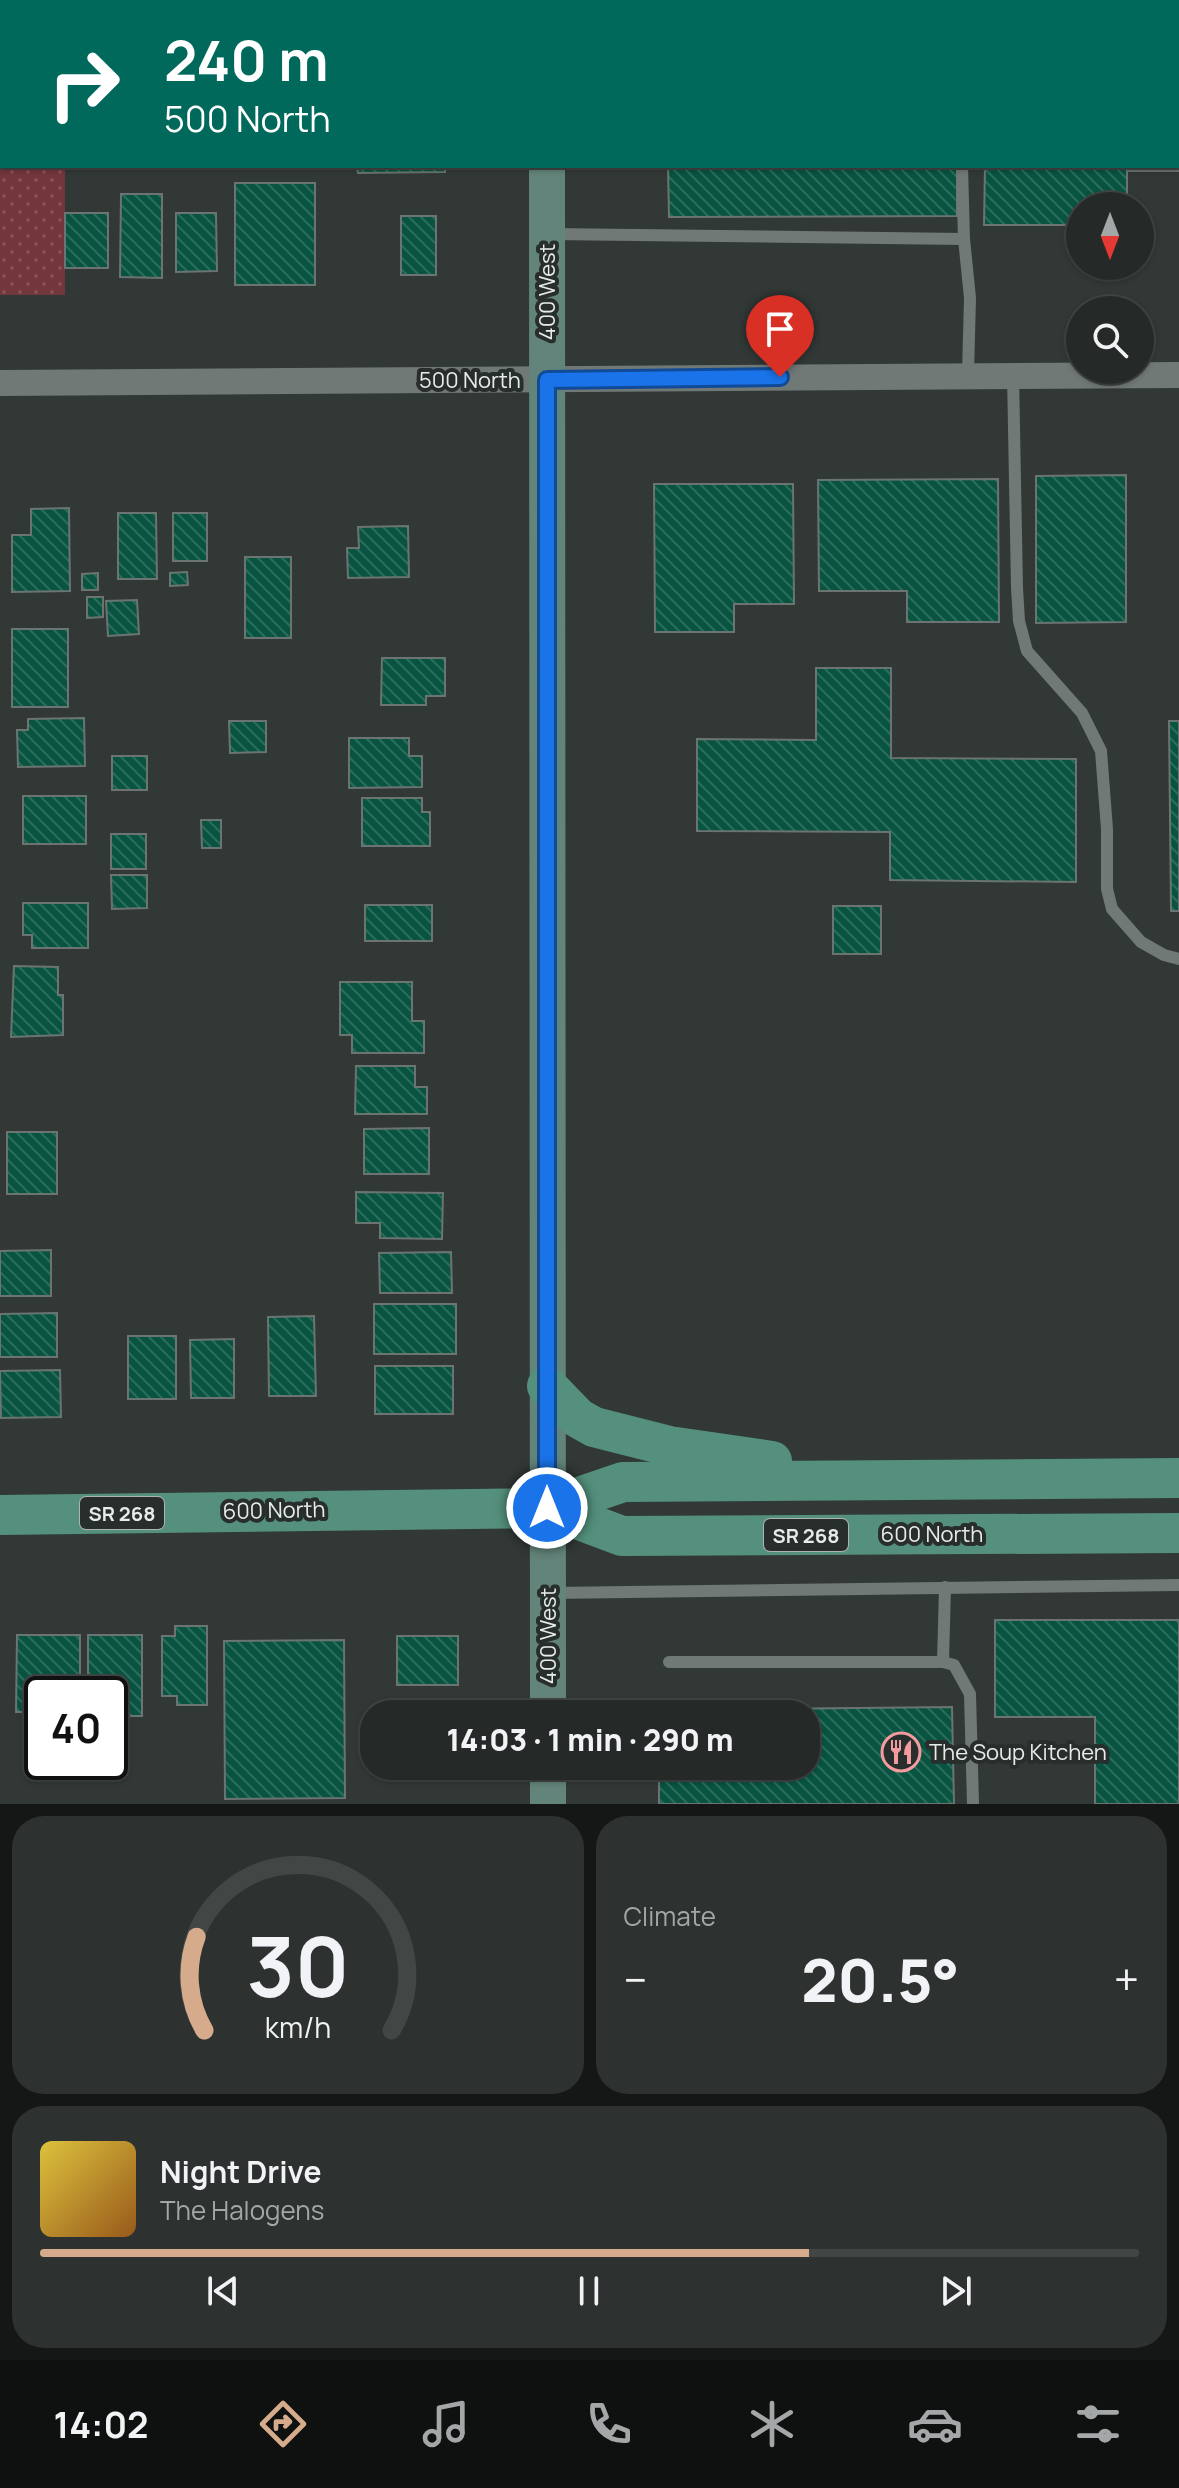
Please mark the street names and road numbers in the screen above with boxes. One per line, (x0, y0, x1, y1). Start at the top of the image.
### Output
street label: 400 West (532, 243, 562, 340)
street label: 500 North (419, 365, 521, 395)
street label: 600 North (222, 1494, 326, 1526)
road number: SR 268 (80, 1497, 164, 1529)
road number: SR 268 (764, 1519, 848, 1551)
street label: 600 North (881, 1519, 983, 1549)
street label: 400 West (533, 1587, 563, 1684)

